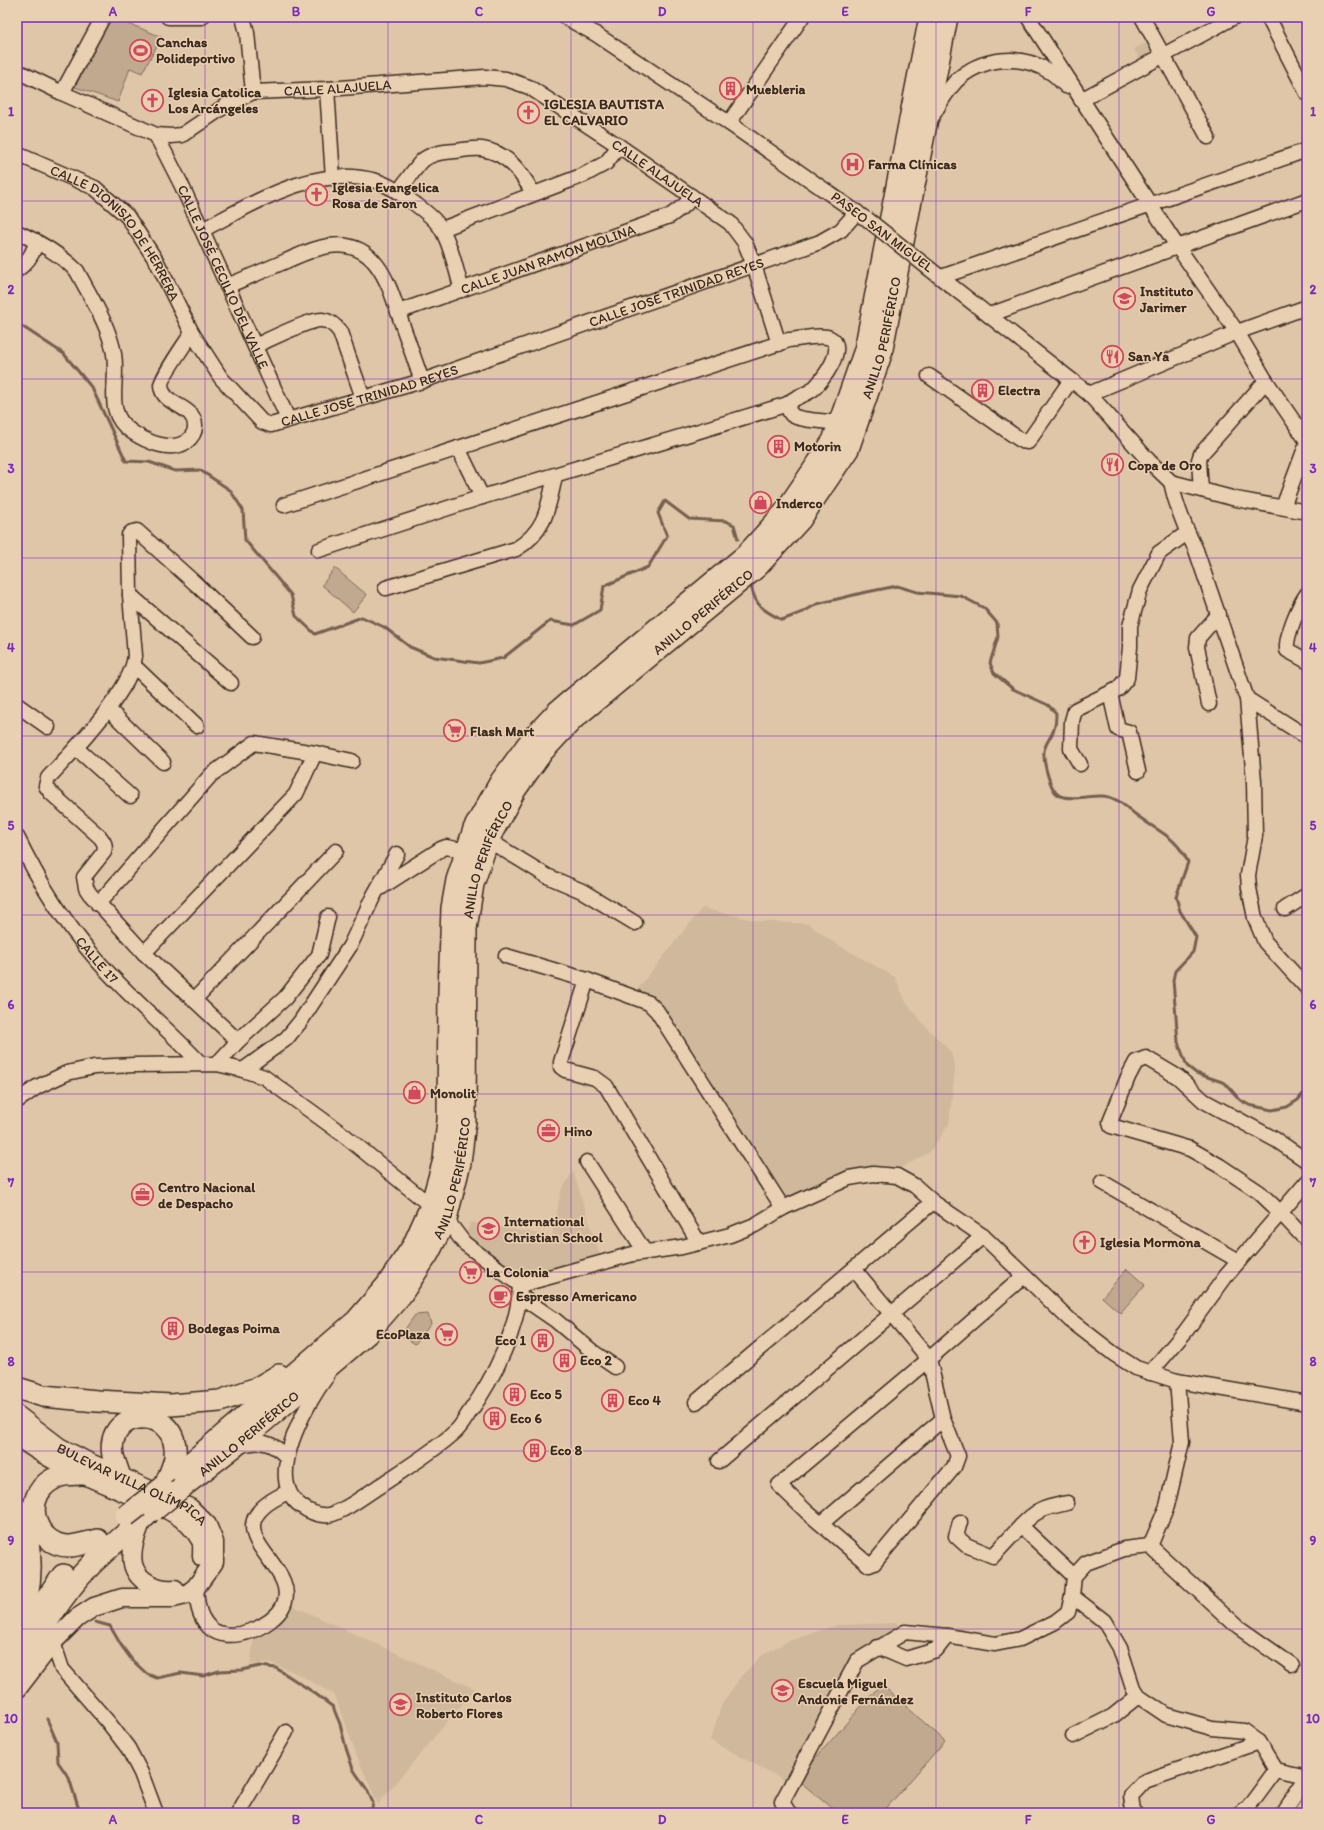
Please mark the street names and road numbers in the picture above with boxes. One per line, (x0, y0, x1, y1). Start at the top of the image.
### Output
street label: CALLE ALAJUELA (283, 76, 392, 99)
street label: CALLE ALAJUELA (609, 135, 707, 211)
street label: CALLE DIONISIO DE HERRERA (48, 161, 183, 304)
street label: CALLE JOSÉ CECILIO DEL VALLE (174, 182, 273, 372)
street label: PASEO SAN MIGUEL (828, 188, 936, 276)
street label: CALLE JUAN RAMÓN MOLINA (458, 220, 638, 298)
street label: CALLE JOSÉ TRINIDAD REYES (587, 254, 766, 331)
street label: ANILLO PERIFÉRICO (858, 275, 904, 401)
street label: CALLE JOSÉ TRINIDAD REYES (279, 361, 460, 430)
street label: ANILLO PERIFÉRICO (649, 565, 757, 658)
street label: ANILLO PERIFÉRICO (459, 797, 516, 920)
street label: CALLE 17 (72, 933, 122, 987)
street label: ANILLO PERIFÉRICO (429, 1116, 474, 1242)
street label: ANILLO PERIFÉRICO (195, 1387, 302, 1480)
street label: BULEVAR VILLA OLÍMPICA (54, 1439, 211, 1529)

